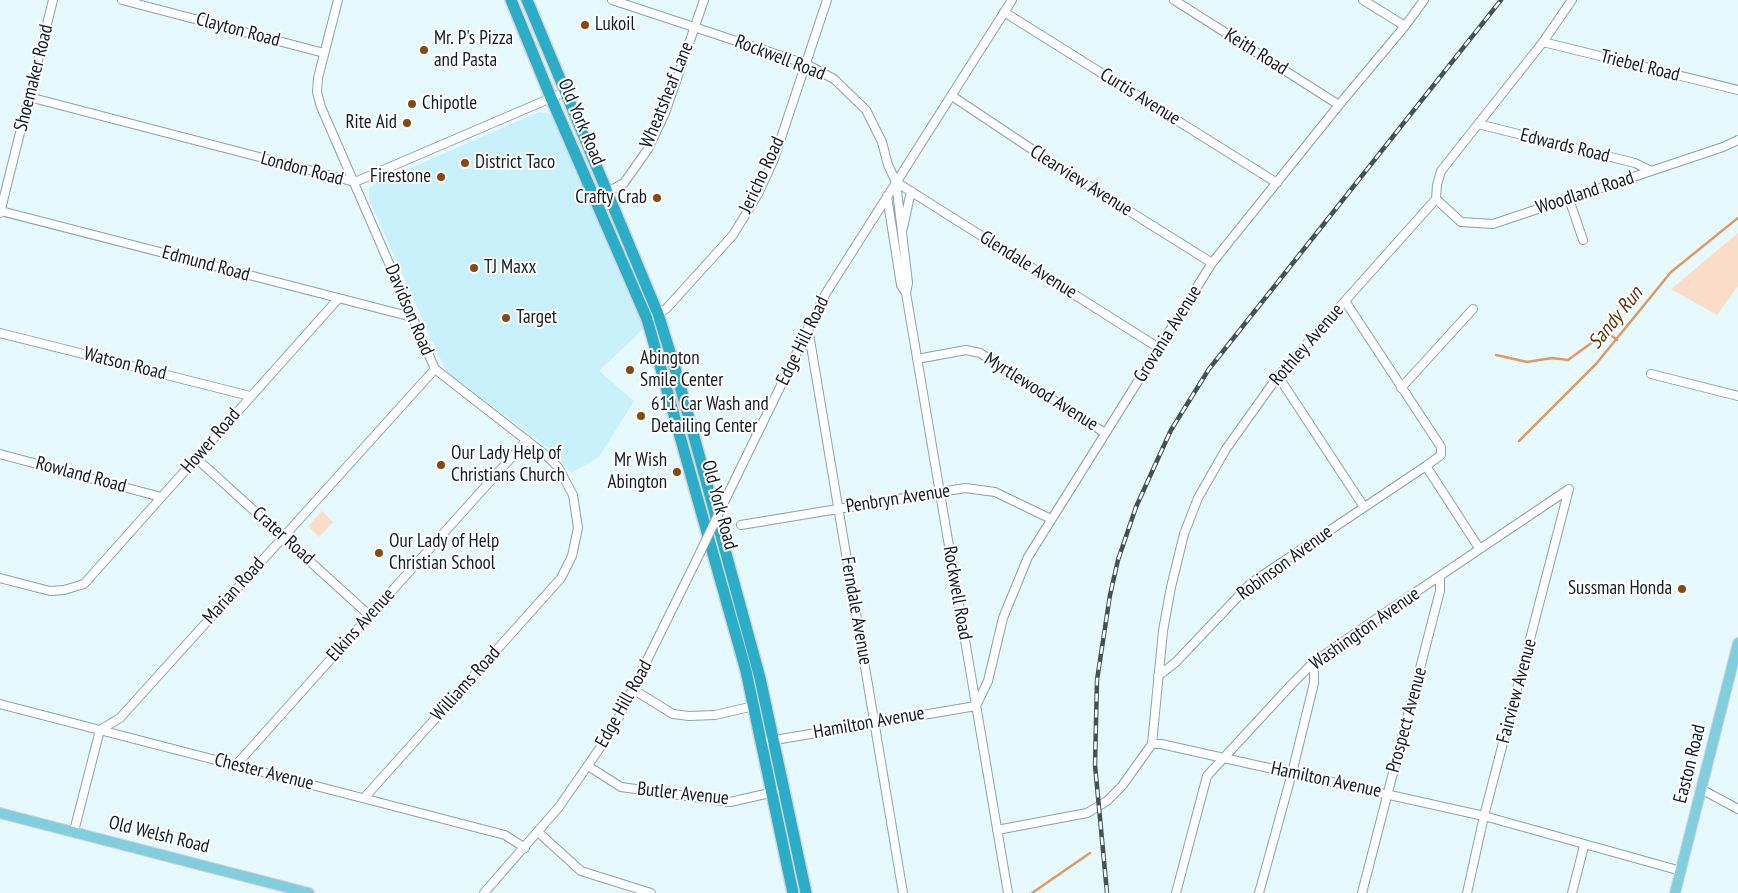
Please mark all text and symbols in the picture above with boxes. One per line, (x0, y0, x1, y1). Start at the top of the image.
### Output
street label: Clayton Road (194, 8, 282, 52)
place label: Lukoil (595, 14, 635, 36)
marker: Lukoil (579, 19, 591, 31)
street label: Shoemaker Road (10, 22, 58, 134)
street label: Keith Road (1220, 24, 1292, 80)
place label: Mr. P's Pizza and Pasta (434, 28, 513, 72)
street label: Rockwell Road (732, 30, 828, 86)
street label: Wheatsheaf Lane (635, 39, 699, 151)
marker: Mr. P's Pizza and Pasta (418, 44, 430, 56)
street label: Triebel Road (1598, 45, 1682, 87)
street label: Curtis Avenue (1096, 63, 1184, 131)
street label: Old York Road (553, 75, 609, 169)
place label: Chipotle (422, 93, 477, 115)
marker: Chipotle (406, 98, 418, 110)
place label: Rite Aid (345, 112, 397, 134)
marker: Rite Aid (401, 117, 413, 129)
street label: Edwards Road (1518, 124, 1612, 168)
street label: Jericho Road (734, 133, 790, 217)
street label: Clearview Avenue (1026, 141, 1136, 221)
street label: London Road (258, 147, 346, 191)
place label: District Taco (475, 152, 555, 174)
marker: District Taco (459, 157, 471, 169)
place label: Firestone (370, 166, 431, 188)
street label: Woodland Road (1533, 166, 1637, 220)
marker: Firestone (435, 171, 447, 183)
place label: Crafty Crab (575, 187, 647, 209)
marker: Crafty Crab (651, 192, 663, 204)
street label: Glendale Avenue (975, 226, 1081, 304)
street label: Edmund Road (160, 241, 252, 287)
place label: TJ Maxx (484, 257, 536, 279)
street label: Davidson Road (380, 261, 438, 359)
marker: TJ Maxx (468, 262, 480, 274)
street label: Grovania Avenue (1129, 281, 1207, 387)
water label: Sandy Run (1584, 282, 1648, 354)
street label: Edge Hill Road (772, 293, 834, 389)
street label: Rothley Avenue (1265, 299, 1349, 391)
place label: Target (516, 307, 557, 329)
marker: Target (500, 312, 512, 324)
street label: Watson Road (81, 343, 169, 385)
place label: Abington Smile Center (640, 348, 723, 392)
street label: Myrtlewood Avenue (980, 348, 1102, 436)
marker: Abington Smile Center (624, 364, 636, 376)
place label: 611 Car Wash and Detailing Center (651, 394, 769, 438)
street label: Hower Road (177, 404, 245, 478)
marker: 611 Car Wash and Detailing Center (635, 410, 647, 422)
place label: Our Lady Help of Christians Church (451, 443, 565, 487)
place label: Mr Wish Abington (607, 450, 667, 494)
street label: Rowland Road (33, 452, 129, 498)
street label: Old York Road (696, 458, 742, 552)
marker: Our Lady Help of Christians Church (435, 459, 447, 471)
marker: Mr Wish Abington (671, 466, 683, 478)
street label: Penbryn Avenue (844, 480, 952, 518)
street label: Crater Road (247, 502, 319, 570)
street label: Robinson Avenue (1233, 521, 1337, 605)
place label: Our Lady of Help Christian School (389, 531, 499, 575)
street label: Rockwell Road (938, 544, 976, 642)
marker: Our Lady of Help Christian School (373, 547, 385, 559)
street label: Marian Road (198, 553, 270, 629)
street label: Ferndale Avenue (835, 555, 877, 667)
place label: Sussman Honda (1568, 578, 1672, 600)
street label: Washington Avenue (1306, 583, 1424, 675)
marker: Sussman Honda (1676, 583, 1688, 595)
street label: Elkins Avenue (322, 584, 400, 666)
street label: Fairview Avenue (1492, 636, 1542, 746)
street label: Williams Road (427, 642, 505, 726)
street label: Edge Hill Road (591, 656, 657, 752)
street label: Prospect Avenue (1382, 665, 1432, 775)
street label: Hamilton Avenue (812, 702, 926, 744)
street label: Easton Road (1669, 722, 1711, 806)
street label: Chester Avenue (212, 749, 316, 795)
street label: Hamilton Avenue (1269, 757, 1383, 803)
street label: Butler Avenue (636, 778, 730, 810)
street label: Old Welsh Road (106, 812, 212, 858)

